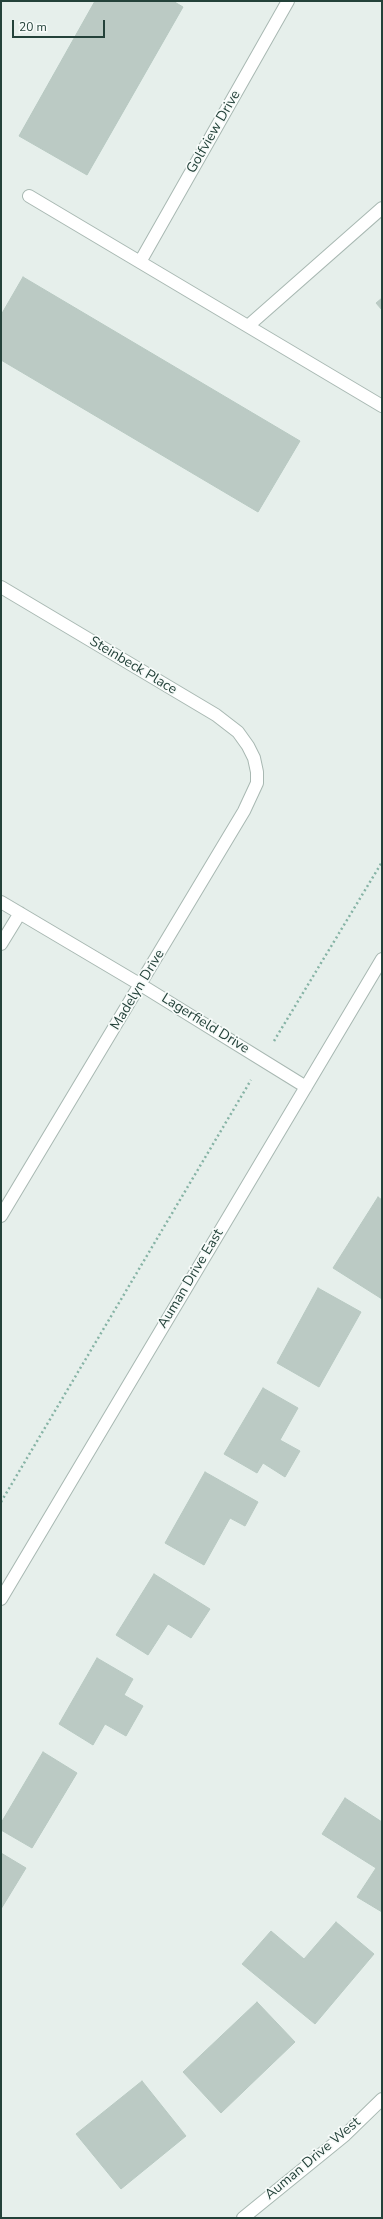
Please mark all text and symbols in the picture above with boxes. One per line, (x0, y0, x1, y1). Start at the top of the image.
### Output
scale bar (14, 12, 107, 38)
text: 20 m (19, 19, 47, 35)
street label: Golfview Drive (183, 88, 245, 176)
street label: Steinbeck Place (86, 633, 180, 699)
street label: Madelyn Drive (107, 947, 169, 1033)
street label: Lagerfield Drive (158, 990, 252, 1058)
street label: Auman Drive East (155, 1226, 227, 1332)
street label: Auman Drive West (262, 2114, 364, 2204)

